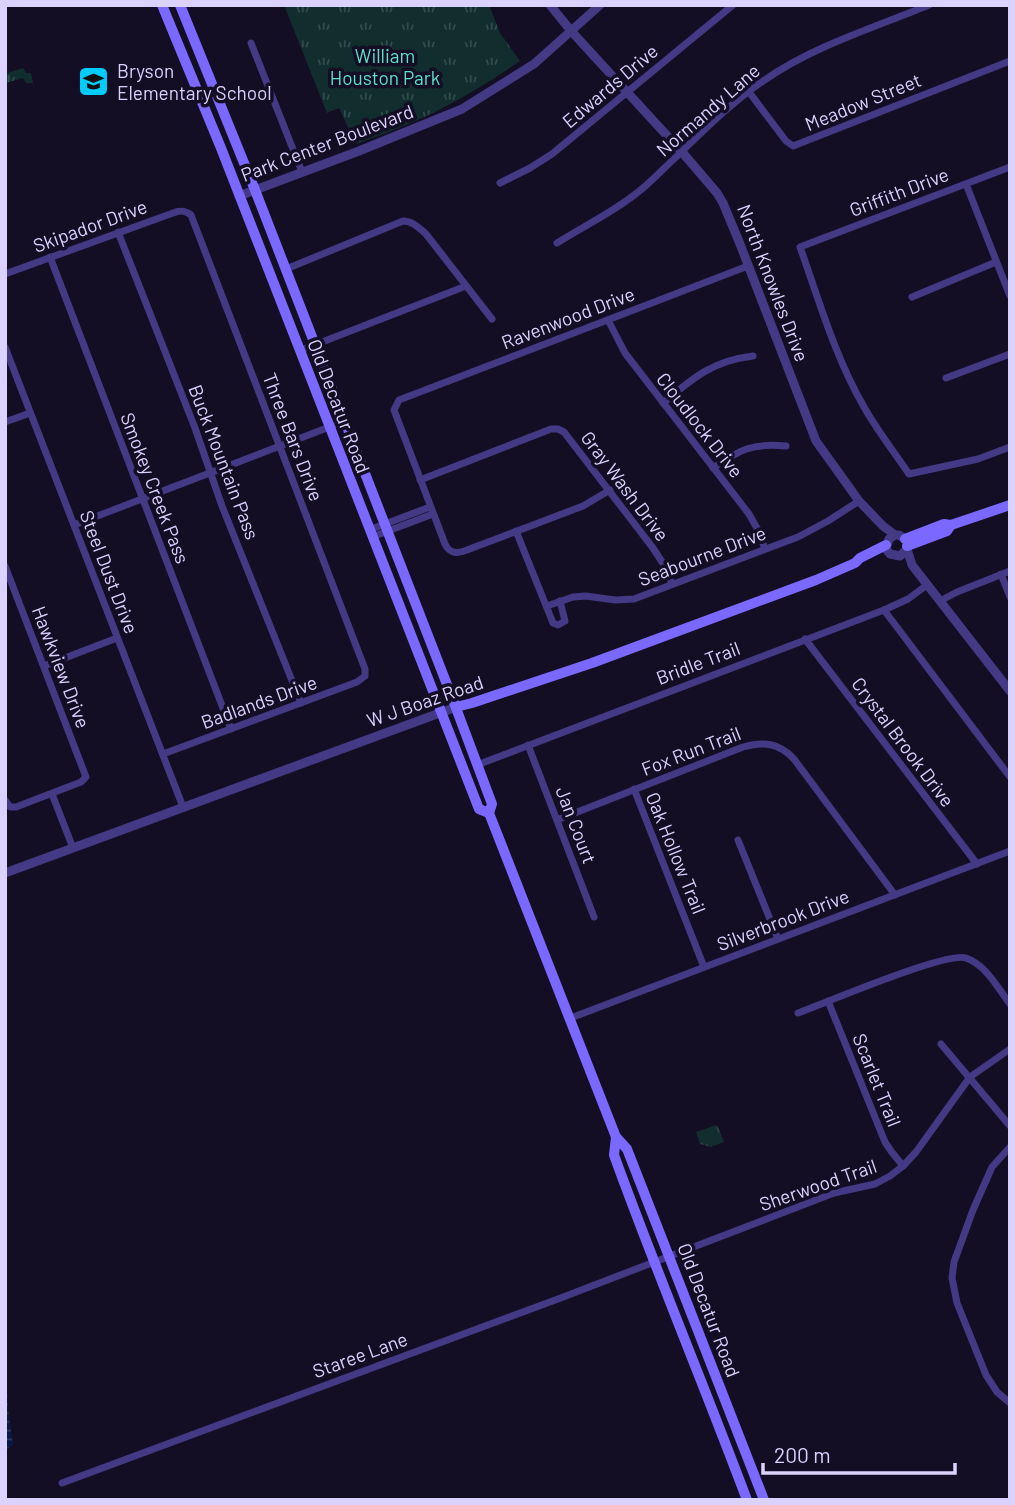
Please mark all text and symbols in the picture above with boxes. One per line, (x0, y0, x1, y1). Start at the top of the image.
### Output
street label: Edwards Drive (557, 39, 662, 132)
park label: William Houston Park (330, 44, 440, 89)
place label: Bryson Elementary School (117, 59, 272, 104)
street label: Normandy Lane (651, 59, 764, 161)
school or university icon: Bryson Elementary School (77, 65, 111, 99)
street label: Meadow Street (801, 68, 924, 135)
street label: Park Center Boulevard (237, 99, 416, 186)
street label: Griffith Drive (846, 162, 952, 221)
street label: Skipador Drive (30, 194, 150, 257)
street label: North Knowles Drive (733, 201, 814, 365)
street label: Ravenwood Drive (498, 282, 638, 353)
street label: Old Decatur Road (303, 336, 376, 476)
street label: Cloudlock Drive (652, 368, 749, 482)
street label: Three Bars Drive (258, 369, 328, 504)
street label: Buck Mountain Pass (184, 381, 265, 542)
street label: Smokey Creek Pass (116, 409, 195, 566)
street label: Gray Wash Drive (577, 426, 674, 545)
street label: Steel Dust Drive (75, 507, 143, 637)
street label: Seabourne Drive (635, 521, 769, 590)
street label: Hawkview Drive (28, 603, 95, 731)
street label: Bridle Trail (653, 636, 743, 689)
street label: Badlands Drive (198, 670, 320, 733)
street label: W J Boaz Road (364, 670, 486, 731)
street label: Crystal Brook Drive (847, 672, 960, 811)
street label: Fox Run Trail (638, 721, 744, 780)
street label: Jan Court (551, 783, 602, 867)
street label: Oak Hollow Trail (642, 789, 711, 917)
street label: Silverbrook Drive (714, 884, 852, 955)
street label: Scarlet Trail (848, 1030, 907, 1130)
street label: Sherwood Trail (756, 1154, 880, 1215)
street label: Old Decatur Road (673, 1240, 746, 1380)
street label: Staree Lane (309, 1327, 410, 1382)
scale bar (763, 1432, 956, 1476)
text: 200 m (774, 1442, 831, 1467)

